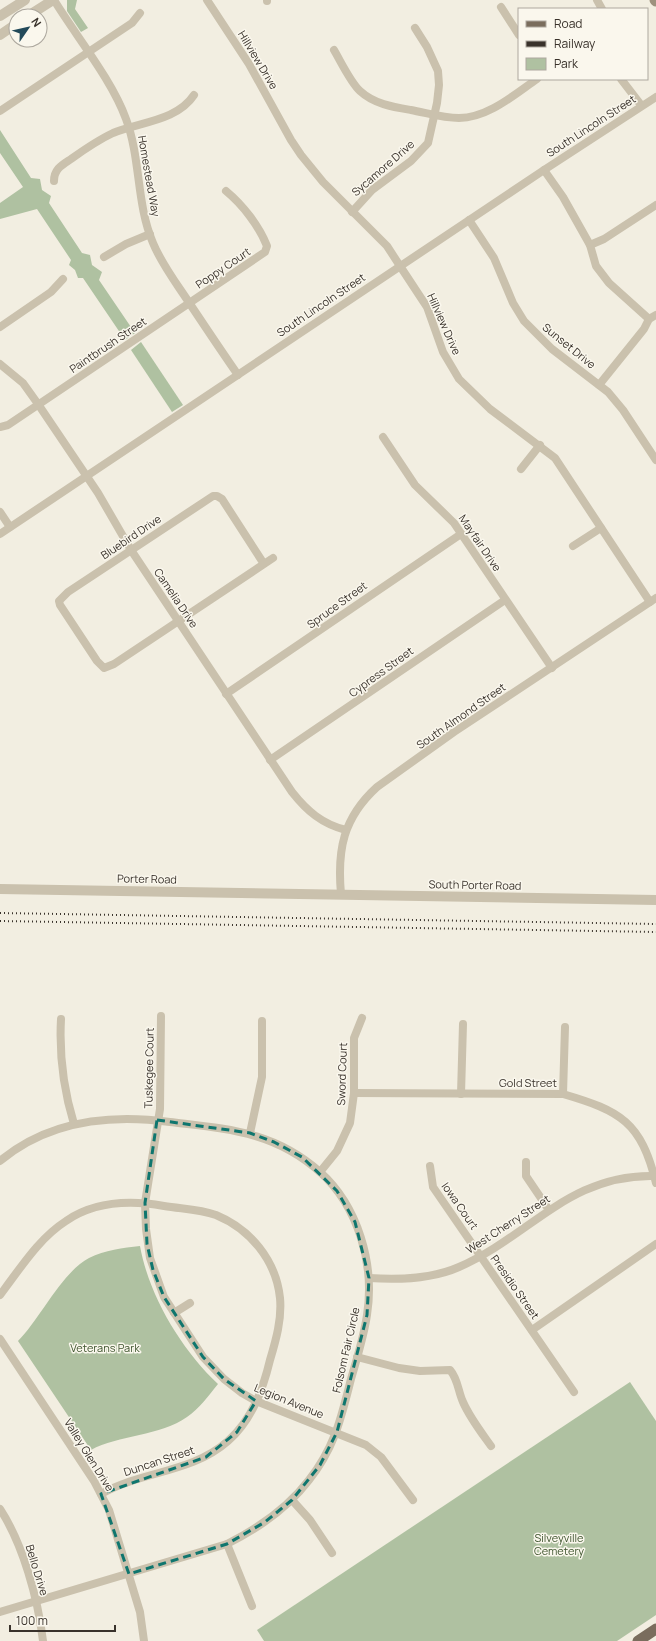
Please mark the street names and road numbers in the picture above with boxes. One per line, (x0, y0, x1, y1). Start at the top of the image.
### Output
street label: Hillview Drive (235, 28, 282, 92)
street label: South Lincoln Street (543, 91, 638, 160)
street label: Homestead Way (135, 134, 164, 218)
street label: Sycamore Drive (348, 136, 418, 199)
street label: Poppy Court (192, 244, 253, 291)
street label: South Lincoln Street (274, 269, 368, 340)
street label: Hillview Drive (424, 291, 465, 357)
street label: Paintbrush Street (66, 313, 149, 376)
street label: Sunset Drive (540, 320, 599, 372)
street label: Bluebird Drive (98, 511, 164, 562)
street label: Mayfair Drive (456, 511, 505, 575)
street label: Camelia Drive (151, 565, 202, 631)
street label: Spruce Street (304, 578, 370, 631)
street label: Cypress Street (345, 643, 416, 700)
street label: South Almond Street (413, 679, 508, 752)
street label: Porter Road (117, 870, 177, 887)
street label: South Porter Road (428, 876, 522, 893)
street label: Tuskegee Court (140, 1027, 157, 1109)
street label: Sword Court (333, 1042, 350, 1106)
street label: Gold Street (499, 1075, 557, 1090)
street label: Iowa Court (439, 1179, 482, 1232)
street label: West Cherry Street (463, 1191, 553, 1256)
street label: Presidio Street (488, 1252, 543, 1322)
street label: Folsom Fair Circle (328, 1305, 363, 1394)
street label: Legion Avenue (252, 1380, 327, 1422)
street label: Valley Glen Drive (61, 1416, 118, 1494)
street label: Duncan Street (122, 1442, 196, 1479)
street label: Bello Drive (23, 1542, 53, 1598)

